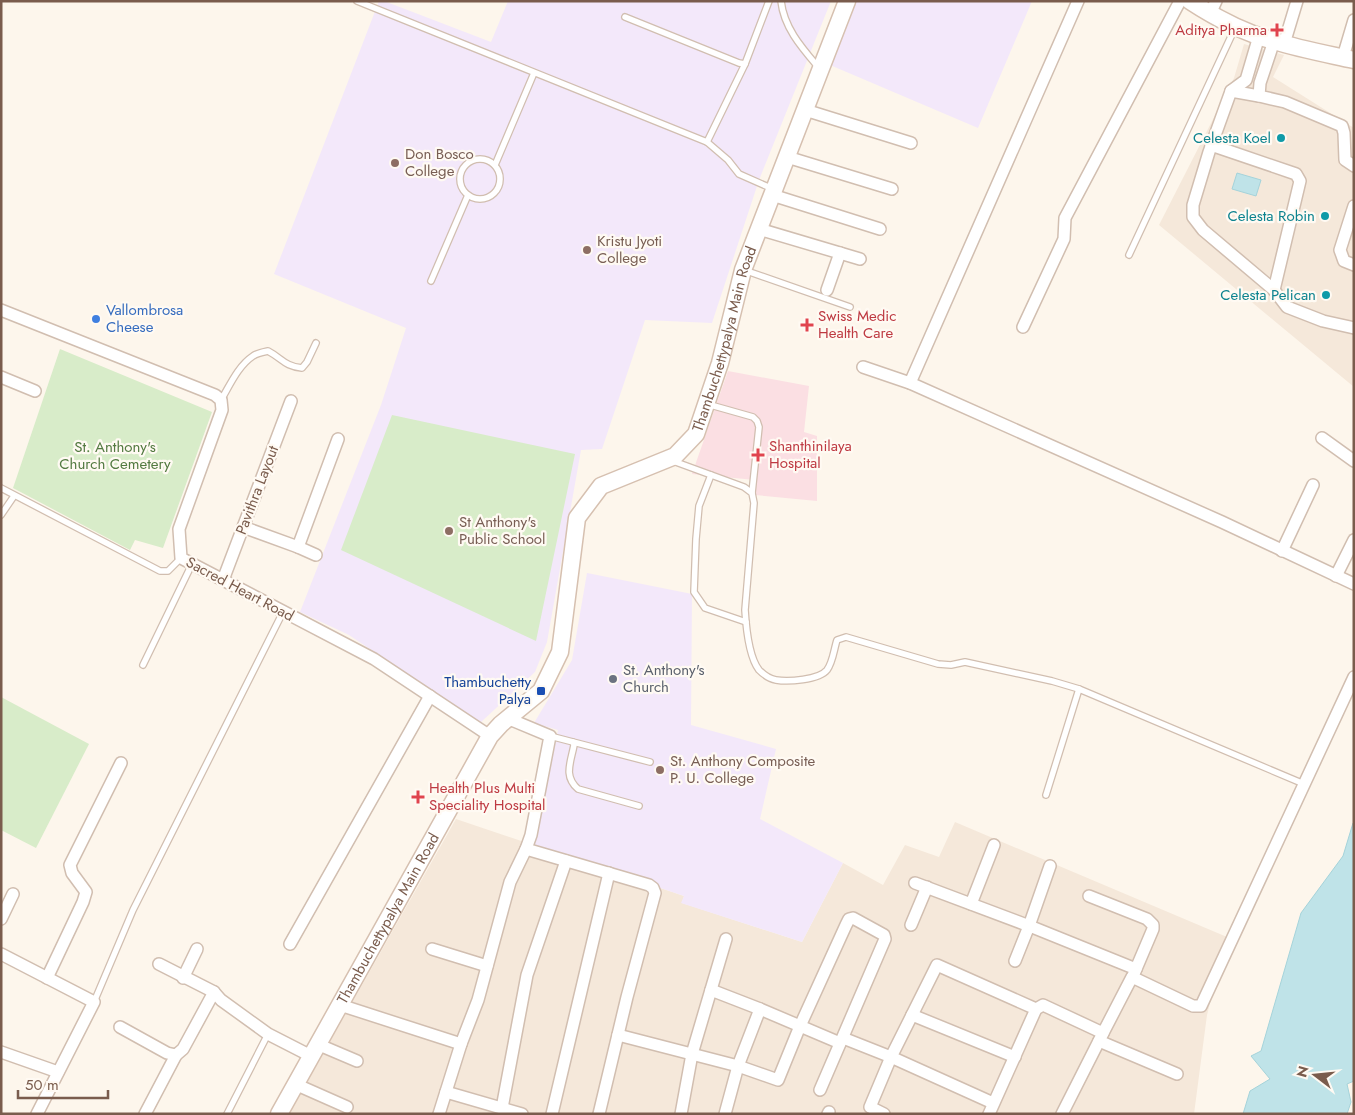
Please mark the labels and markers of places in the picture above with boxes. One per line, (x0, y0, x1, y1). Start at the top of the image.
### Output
place label: Aditya Pharma (1175, 19, 1267, 41)
marker: Aditya Pharma (1271, 24, 1283, 36)
place label: Celesta Koel (1193, 127, 1271, 149)
marker: Celesta Koel (1275, 132, 1287, 144)
place label: Don Bosco College (405, 143, 474, 182)
marker: Don Bosco College (389, 157, 401, 169)
place label: Celesta Robin (1228, 205, 1315, 227)
marker: Celesta Robin (1319, 210, 1331, 222)
place label: Kristu Jyoti College (597, 230, 662, 269)
marker: Kristu Jyoti College (581, 244, 593, 256)
place label: Celesta Pelican (1220, 284, 1316, 306)
marker: Celesta Pelican (1320, 289, 1332, 301)
place label: Vallombrosa Cheese (106, 299, 183, 338)
place label: Swiss Medic Health Care (818, 305, 896, 344)
marker: Vallombrosa Cheese (90, 313, 102, 325)
marker: Swiss Medic Health Care (800, 318, 814, 332)
place label: Shanthinilaya Hospital (769, 435, 852, 474)
marker: Shanthinilaya Hospital (751, 448, 765, 462)
place label: St Anthony's Public School (459, 511, 545, 550)
marker: St Anthony's Public School (443, 525, 455, 537)
place label: St. Anthony's Church (623, 659, 704, 698)
place label: Thambuchetty Palya (444, 671, 531, 710)
marker: St. Anthony's Church (607, 673, 619, 685)
marker: Thambuchetty Palya (535, 685, 547, 697)
place label: St. Anthony Composite P. U. College (670, 750, 816, 789)
marker: St. Anthony Composite P. U. College (654, 764, 666, 776)
place label: Health Plus Multi Speciality Hospital (429, 777, 546, 816)
marker: Health Plus Multi Speciality Hospital (411, 790, 425, 804)

